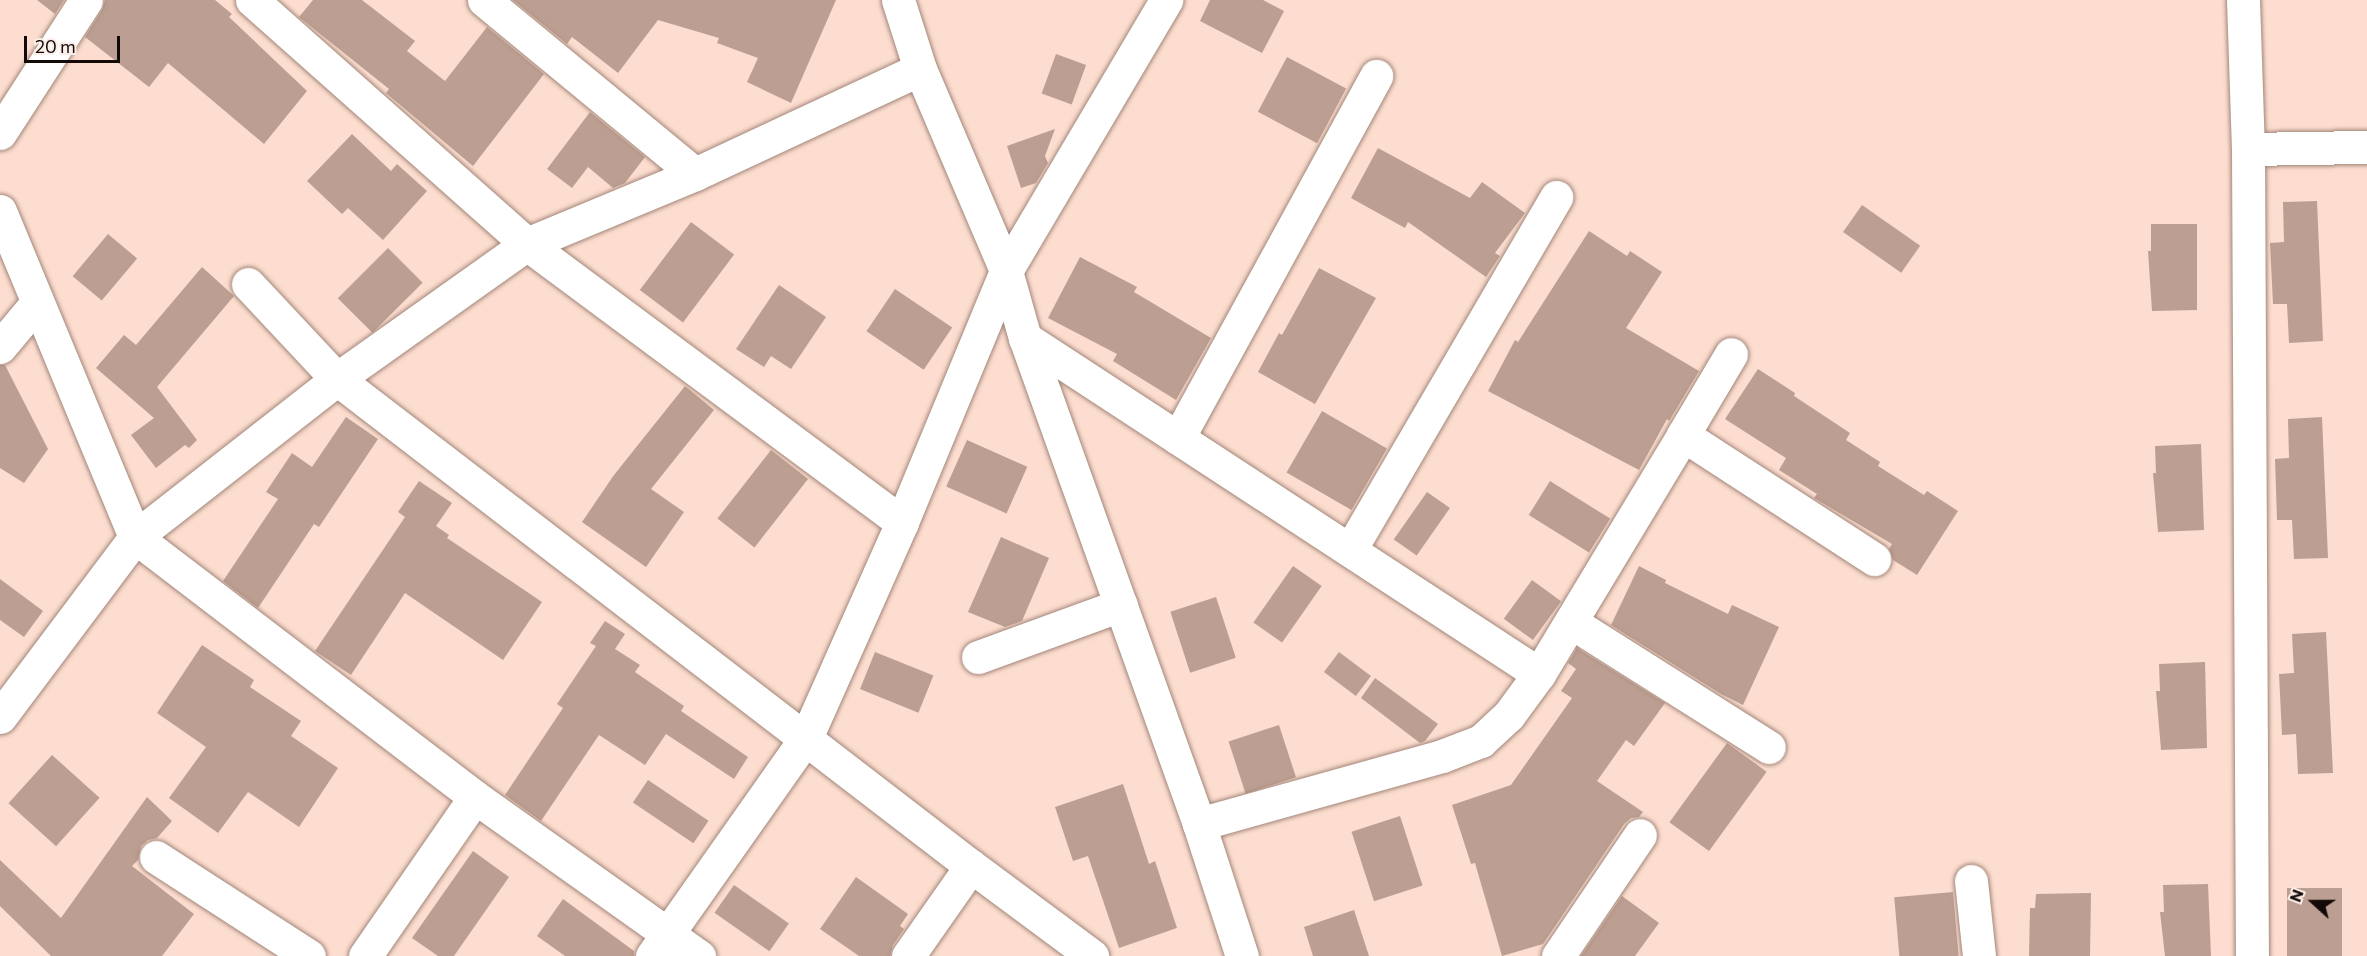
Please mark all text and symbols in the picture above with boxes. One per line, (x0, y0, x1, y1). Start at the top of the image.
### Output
scale bar (27, 24, 123, 62)
text: 20 m (35, 35, 76, 57)
north arrow (2283, 872, 2343, 932)
text: N (2285, 886, 2307, 904)

